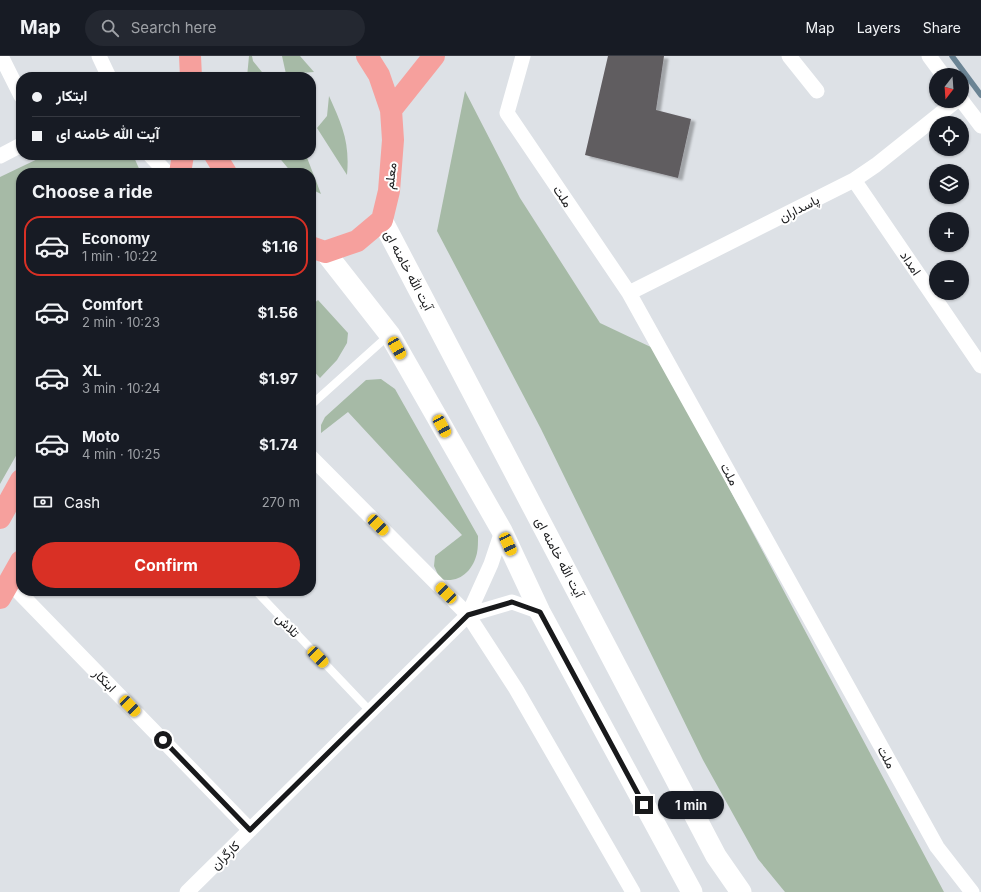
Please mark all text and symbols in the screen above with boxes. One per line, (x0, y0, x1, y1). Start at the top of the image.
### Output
search box (85, 10, 365, 46)
text: Map (20, 16, 61, 39)
icon: search (99, 17, 121, 39)
text: Search here (131, 18, 216, 37)
text: Map (806, 19, 835, 36)
text: Layers (857, 19, 901, 36)
text: Share (923, 19, 961, 36)
north arrow (929, 68, 969, 108)
map controls (929, 68, 969, 300)
text: ابتکار (56, 86, 87, 105)
button: locate (929, 116, 969, 156)
text: آیت الله خامنه ای (56, 124, 159, 143)
street label: معلم (381, 162, 400, 190)
button: layers (929, 164, 969, 204)
text: Choose a ride (32, 181, 153, 202)
street label: ملت (550, 182, 576, 210)
street label: پاسداران (776, 191, 823, 227)
button: + (929, 212, 969, 252)
street label: آیت الله خامنه ای (380, 227, 437, 314)
icon: car (34, 228, 70, 264)
text: Economy (82, 229, 150, 248)
text: $1.16 (262, 237, 298, 256)
text: 1 min · 10:22 (82, 248, 157, 264)
street label: امداد (897, 248, 925, 278)
button: − (929, 260, 969, 300)
icon: car (34, 294, 70, 330)
text: Comfort (82, 295, 143, 314)
text: $1.56 (257, 303, 298, 322)
text: 2 min · 10:23 (82, 314, 160, 330)
car (386, 335, 408, 361)
icon: car (34, 360, 70, 396)
text: XL (82, 361, 102, 380)
text: $1.97 (259, 369, 298, 388)
text: 3 min · 10:24 (82, 380, 160, 396)
car (431, 413, 453, 439)
icon: car (34, 426, 70, 462)
text: Moto (82, 427, 120, 446)
text: $1.74 (259, 435, 298, 454)
text: 4 min · 10:25 (82, 446, 160, 462)
street label: ملت (717, 460, 743, 488)
icon: cash (32, 491, 54, 513)
text: Cash (64, 493, 100, 512)
text: 270 m (262, 494, 300, 510)
car (365, 512, 391, 538)
street label: آیت الله خامنه ای (531, 514, 588, 601)
car (497, 531, 519, 557)
button: Confirm (32, 542, 300, 588)
car (433, 580, 459, 606)
street label: تلاش (272, 610, 303, 641)
car (305, 644, 331, 670)
street label: ابتکار (89, 664, 120, 696)
car (117, 693, 143, 719)
route start (154, 731, 172, 749)
street label: ملت (874, 743, 900, 771)
callout: 1 min (658, 791, 724, 819)
route end (635, 796, 653, 814)
text: 1 min (675, 797, 707, 813)
street label: کارگران (207, 837, 244, 873)

